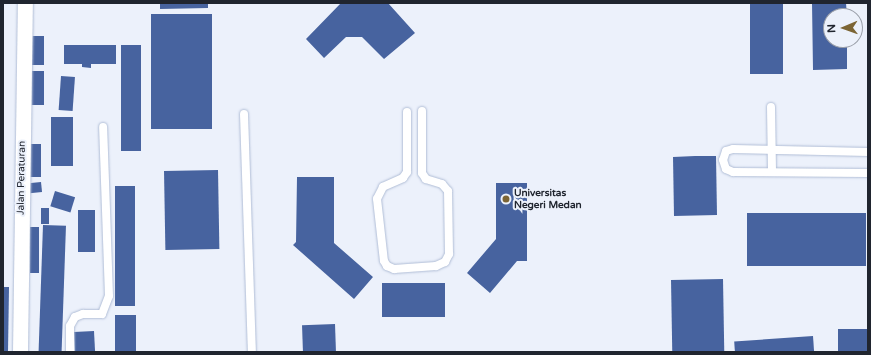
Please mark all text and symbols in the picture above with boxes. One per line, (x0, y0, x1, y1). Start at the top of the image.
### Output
north arrow (823, 8, 863, 48)
text: N (825, 24, 838, 33)
street label: Jalan Peraturan (15, 141, 29, 215)
place label: Universitas Negeri Medan (514, 187, 582, 210)
marker: Universitas Negeri Medan (501, 194, 511, 204)

